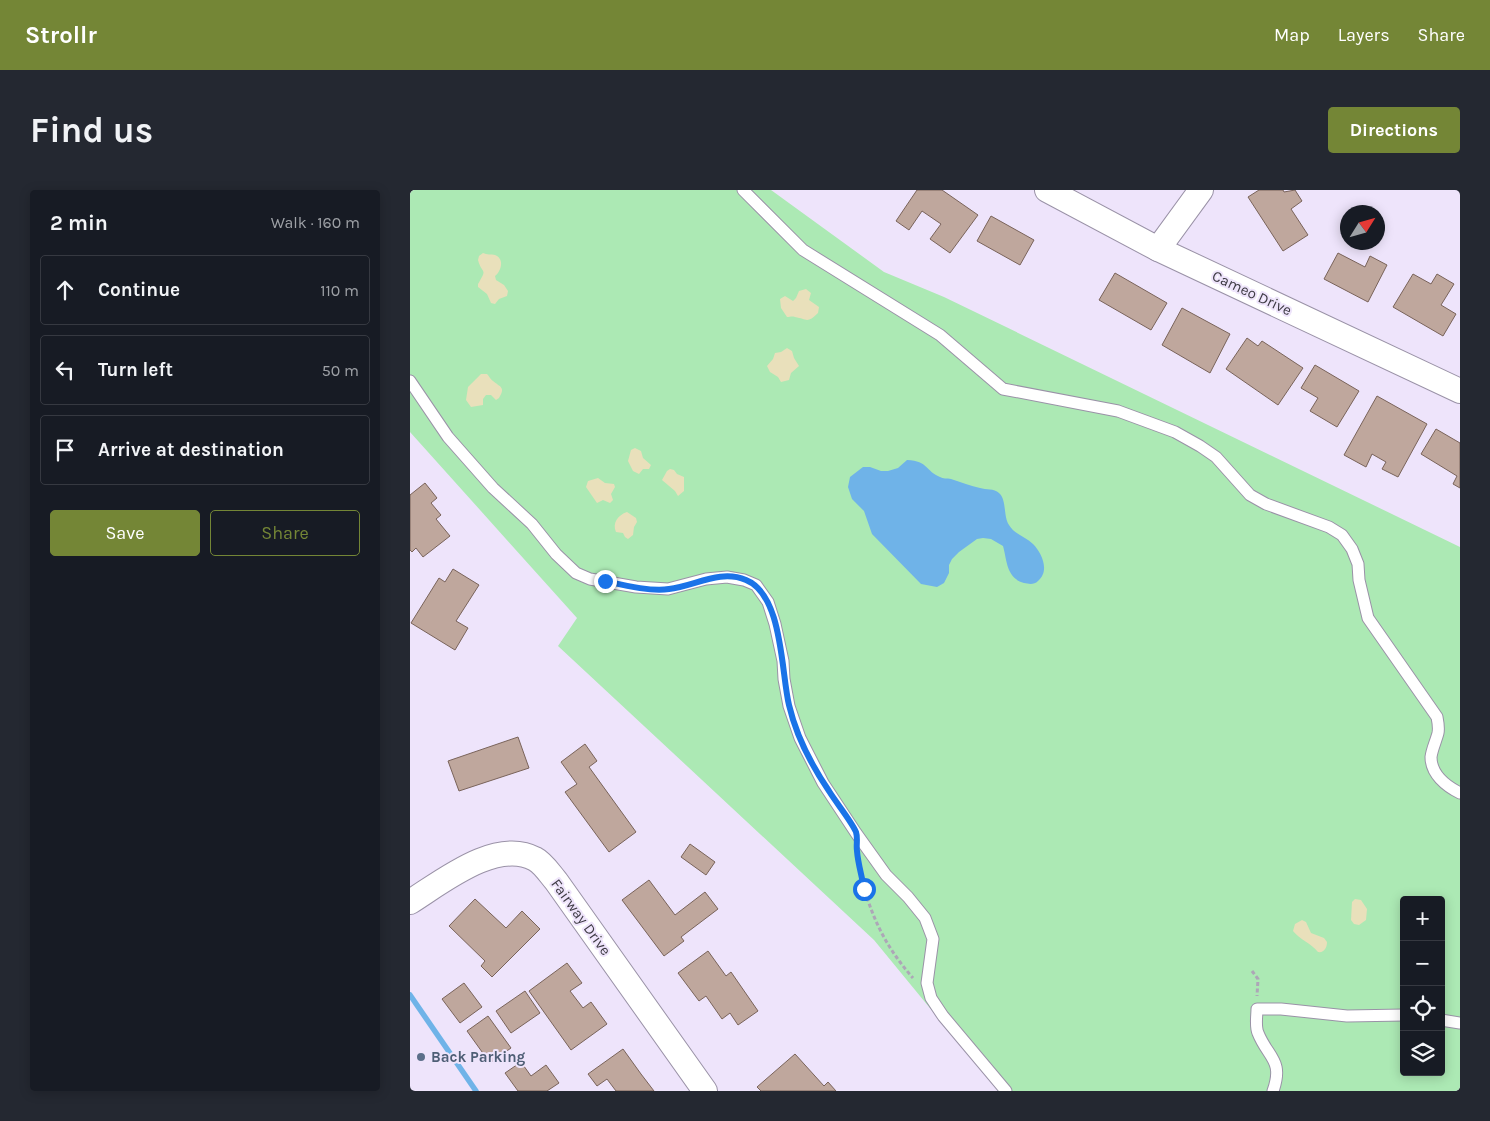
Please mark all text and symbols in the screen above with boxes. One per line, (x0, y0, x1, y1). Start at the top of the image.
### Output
text: Strollr (25, 21, 97, 49)
text: Map (1274, 24, 1310, 46)
text: Layers (1338, 24, 1390, 46)
text: Share (1418, 24, 1465, 46)
button: Directions (1328, 107, 1460, 153)
text: Find us (30, 110, 153, 151)
north arrow (1340, 205, 1385, 250)
text: 2 min (50, 211, 108, 235)
text: Walk · 160 m (271, 213, 360, 232)
street label: Cameo Drive (1209, 267, 1295, 319)
icon: ahead (51, 276, 79, 304)
text: Continue (98, 279, 180, 301)
text: 110 m (320, 281, 359, 300)
icon: left (51, 356, 79, 384)
text: Turn left (98, 359, 173, 381)
text: 50 m (322, 361, 359, 380)
icon: arrive (51, 436, 79, 464)
text: Arrive at destination (98, 439, 284, 461)
button: Save (50, 510, 200, 556)
button: Share (210, 510, 360, 556)
route end (594, 570, 617, 593)
street label: Fairway Drive (547, 875, 615, 959)
route start (853, 878, 876, 901)
map controls (1400, 896, 1445, 1076)
button: + (1400, 896, 1445, 941)
button: − (1400, 941, 1445, 986)
button: locate (1400, 986, 1445, 1031)
button: layers (1400, 1031, 1445, 1076)
place label: Back Parking (431, 1048, 526, 1066)
marker: Back Parking (415, 1051, 427, 1063)

